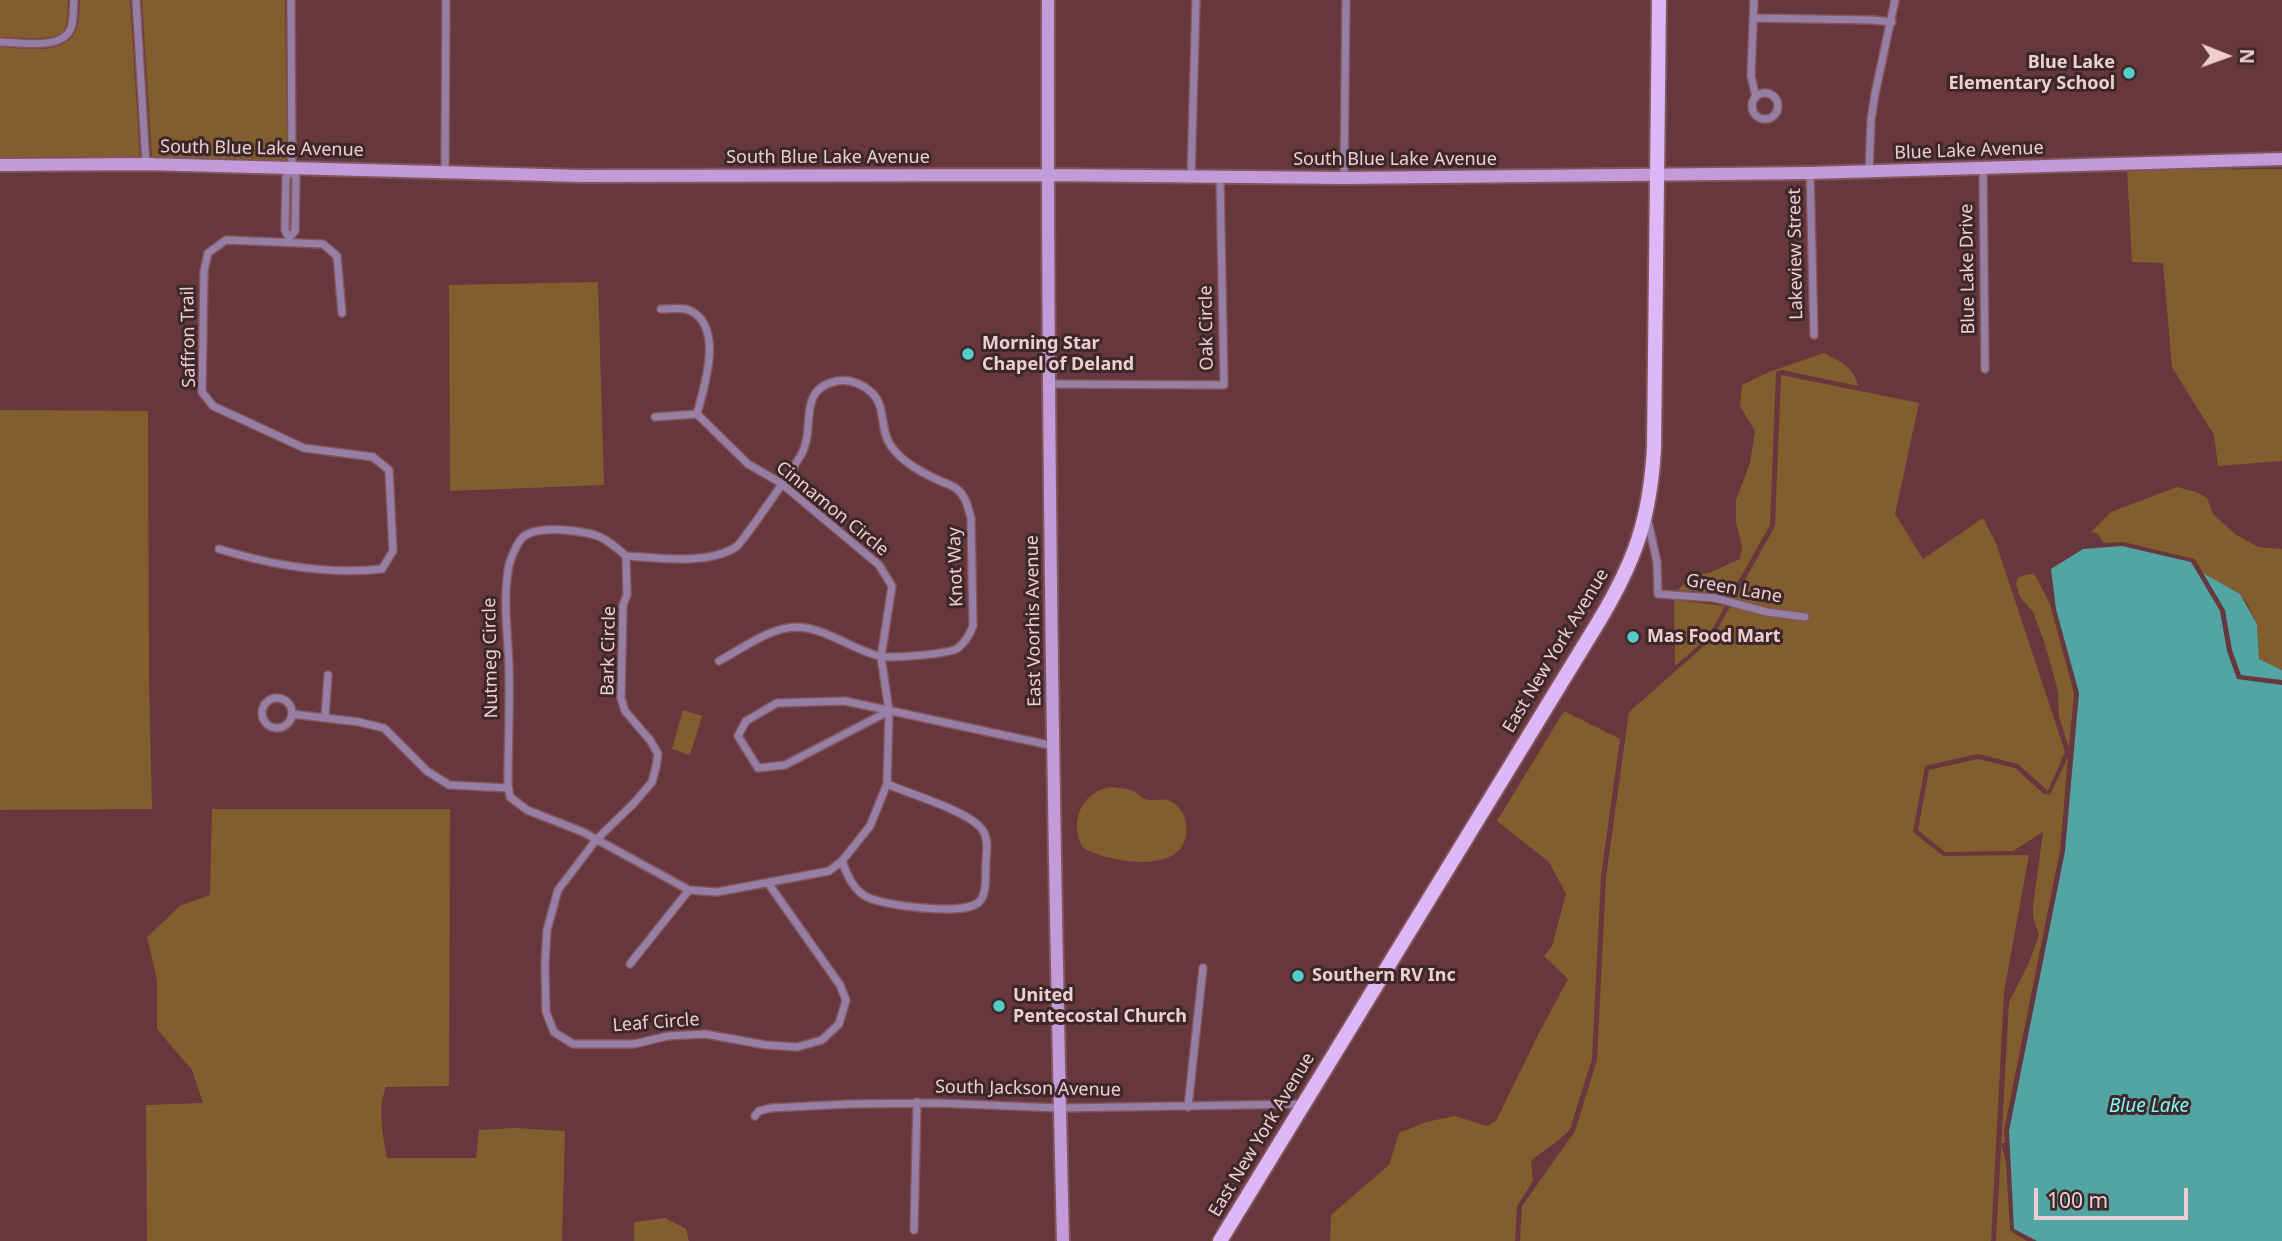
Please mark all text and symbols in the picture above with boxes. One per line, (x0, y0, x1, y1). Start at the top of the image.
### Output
north arrow (2191, 21, 2261, 91)
text: N (2234, 48, 2260, 64)
place label: Blue Lake Elementary School (1948, 52, 2115, 94)
marker: Blue Lake Elementary School (2121, 65, 2137, 81)
street label: South Blue Lake Avenue (160, 136, 364, 162)
street label: Blue Lake Avenue (1894, 138, 2044, 164)
street label: South Blue Lake Avenue (726, 147, 930, 169)
street label: South Blue Lake Avenue (1293, 149, 1497, 171)
street label: Lakeview Street (1784, 188, 1808, 320)
street label: Blue Lake Drive (1956, 203, 1980, 335)
street label: Oak Circle (1195, 285, 1219, 371)
street label: Saffron Trail (177, 286, 201, 388)
place label: Morning Star Chapel of Deland (982, 333, 1134, 376)
marker: Morning Star Chapel of Deland (960, 346, 976, 362)
street label: Cinnamon Circle (771, 457, 893, 561)
street label: Knot Way (944, 527, 968, 607)
street label: East Voorhis Avenue (1022, 535, 1046, 707)
street label: East New York Avenue (1499, 565, 1613, 737)
street label: Green Lane (1684, 570, 1784, 608)
street label: Nutmeg Circle (479, 598, 503, 718)
street label: Bark Circle (597, 606, 621, 696)
place label: Mas Food Mart (1647, 626, 1781, 648)
marker: Mas Food Mart (1625, 629, 1641, 645)
place label: Southern RV Inc (1312, 965, 1456, 987)
marker: Southern RV Inc (1290, 968, 1306, 984)
place label: United Pentecostal Church (1013, 985, 1187, 1028)
marker: United Pentecostal Church (991, 998, 1007, 1014)
street label: Leaf Circle (612, 1009, 700, 1037)
street label: East New York Avenue (1205, 1049, 1319, 1221)
street label: South Jackson Avenue (935, 1077, 1121, 1101)
water label: Blue Lake (2109, 1096, 2189, 1118)
scale bar (2037, 1174, 2191, 1218)
text: 100 m (2047, 1186, 2108, 1214)

